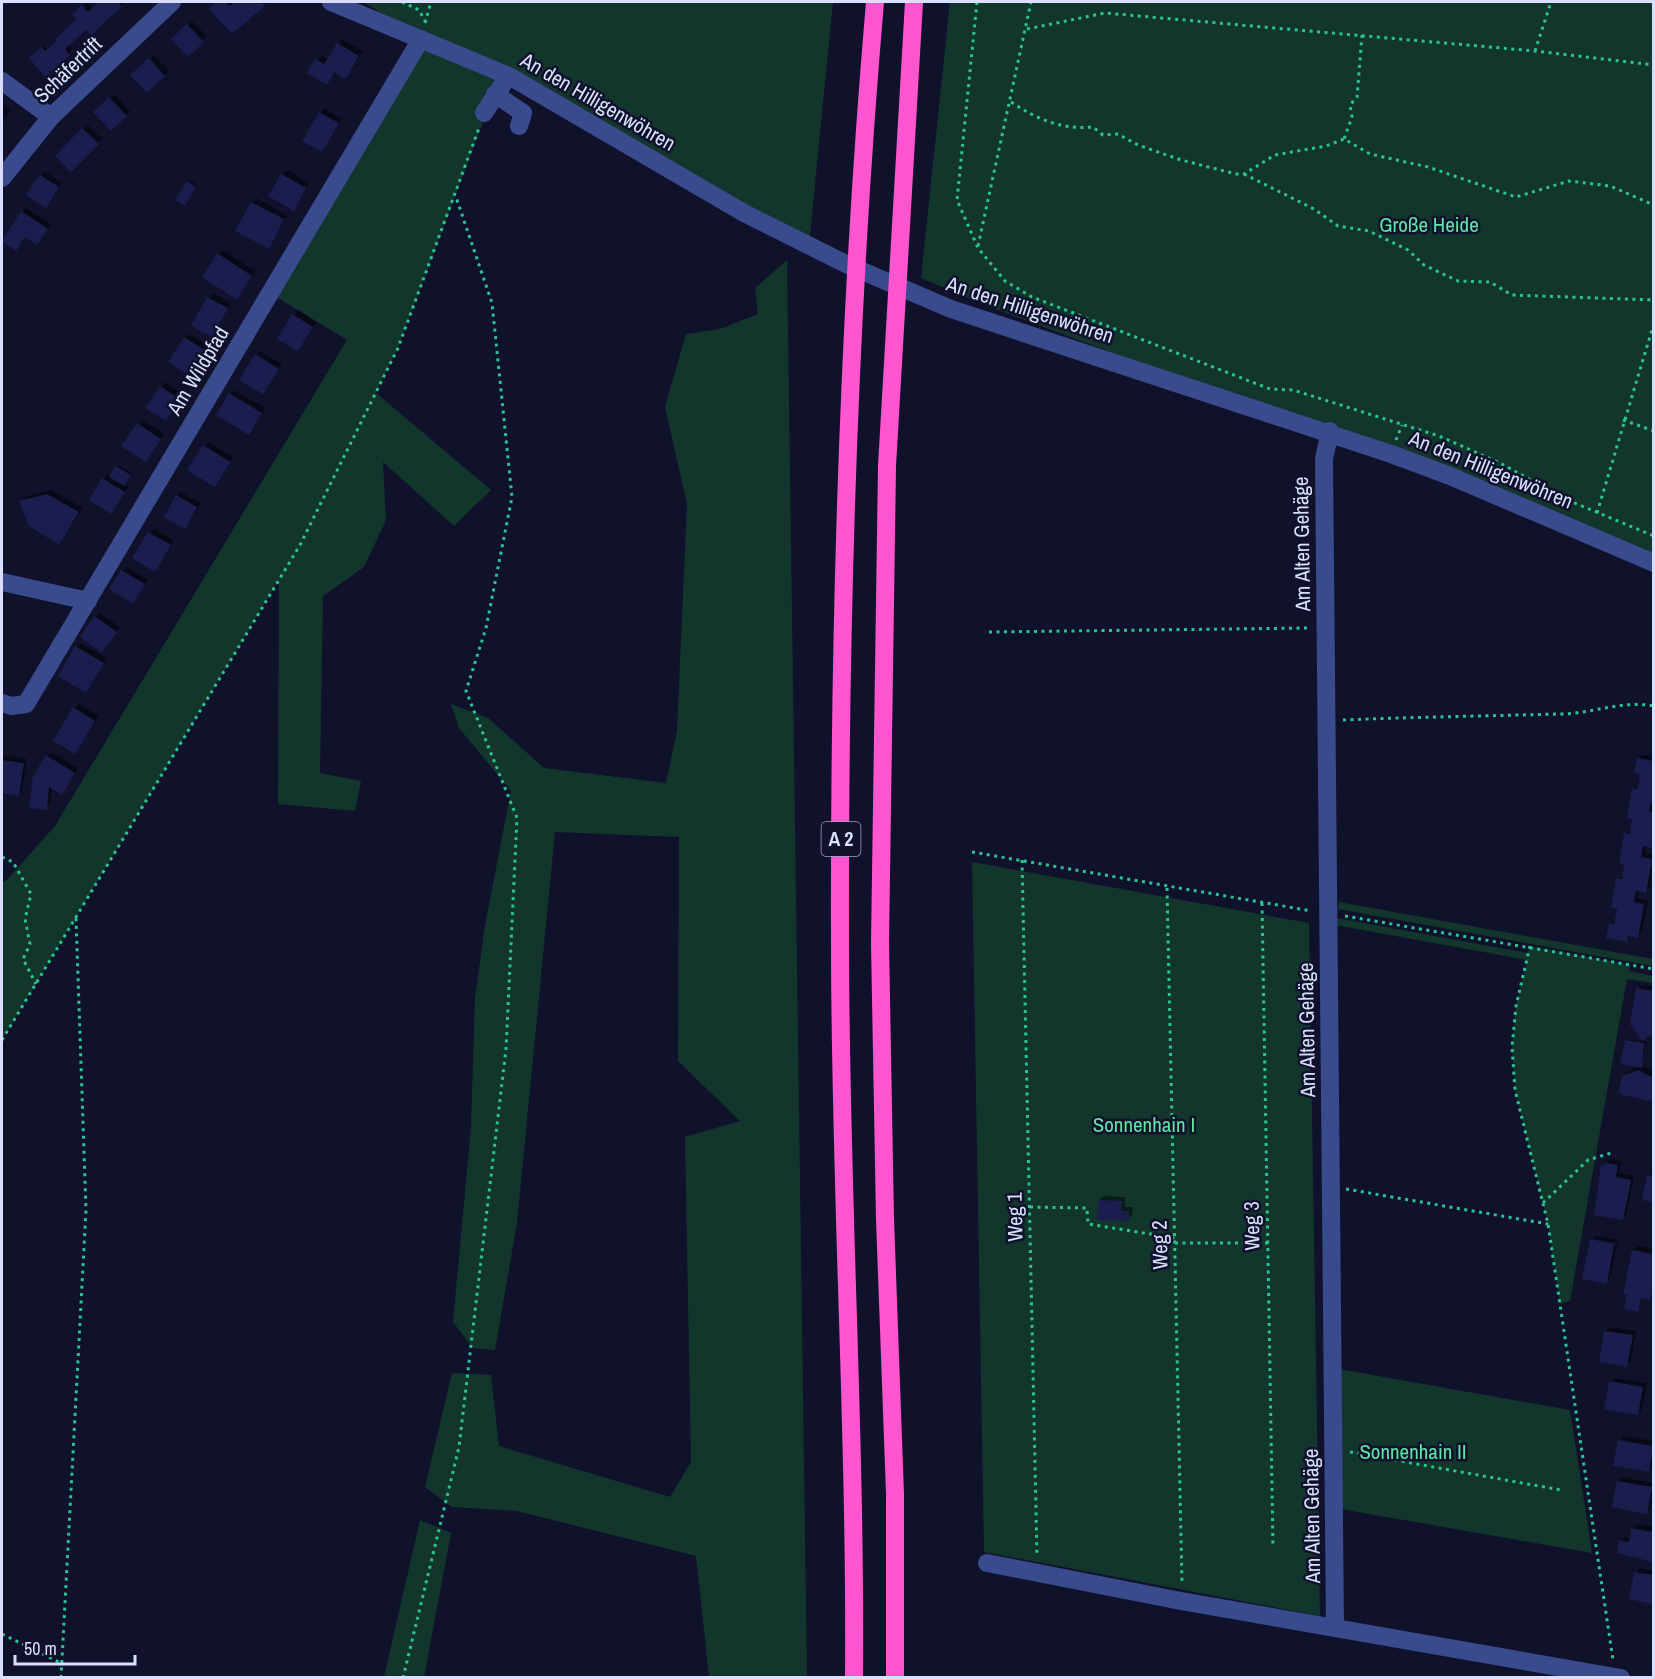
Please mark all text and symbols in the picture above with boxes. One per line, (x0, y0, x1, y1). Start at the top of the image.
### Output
street label: Schäfertrift (27, 30, 108, 109)
street label: An den Hilligenwöhren (515, 45, 681, 158)
park label: Große Heide (1379, 210, 1479, 239)
street label: An den Hilligenwöhren (942, 269, 1117, 350)
street label: Am Wildpfad (159, 321, 235, 421)
street label: An den Hilligenwöhren (1404, 423, 1577, 516)
street label: Am Alten Gehäge (1286, 476, 1317, 613)
road number: A 2 (822, 822, 860, 856)
street label: Am Alten Gehäge (1291, 962, 1322, 1099)
park label: Sonnenhain I (1093, 1110, 1195, 1139)
street label: Weg 1 (1000, 1192, 1029, 1242)
street label: Weg 3 (1237, 1201, 1266, 1251)
street label: Weg 2 (1145, 1220, 1174, 1270)
park label: Sonnenhain II (1359, 1437, 1467, 1466)
street label: Am Alten Gehäge (1296, 1448, 1327, 1585)
scale bar (15, 1628, 135, 1666)
text: 50 m (24, 1636, 57, 1661)

